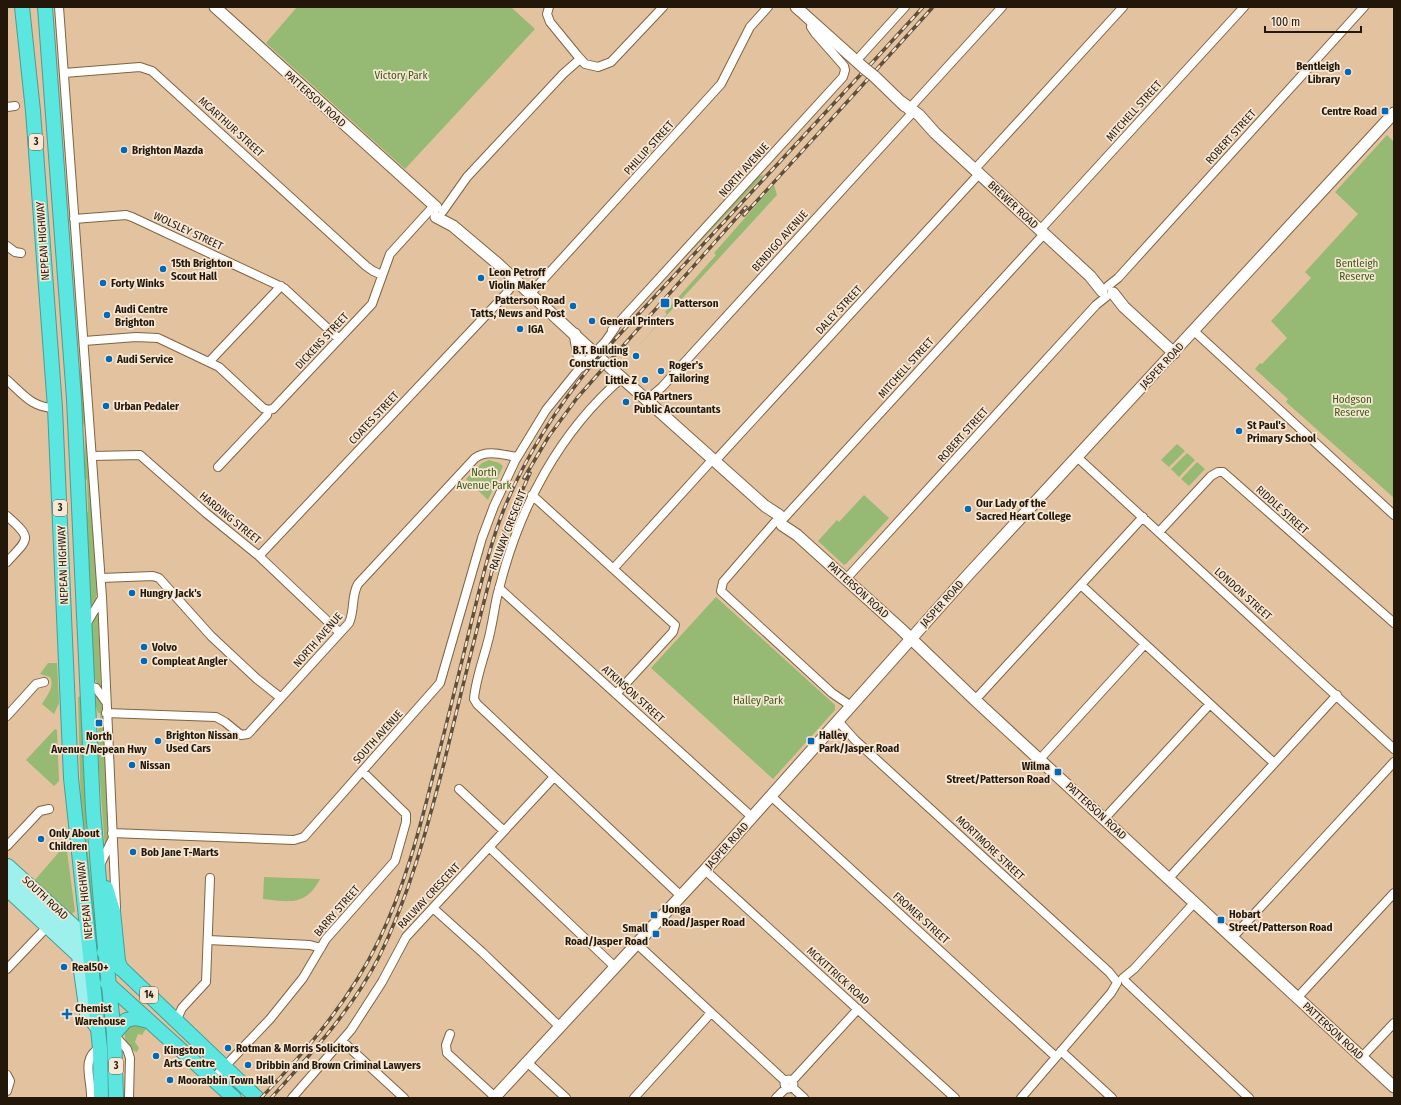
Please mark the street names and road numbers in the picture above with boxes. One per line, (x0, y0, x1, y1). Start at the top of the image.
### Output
street label: PATTERSON ROAD (282, 68, 348, 130)
street label: MITCHELL STREET (1103, 77, 1165, 144)
street label: MCARTHUR STREET (196, 94, 267, 160)
street label: ROBERT STREET (1203, 106, 1260, 167)
street label: PHILLIP STREET (621, 118, 677, 178)
road number: 3 (29, 134, 43, 150)
street label: NORTH AVENUE (716, 140, 772, 200)
street label: BREWER ROAD (985, 178, 1041, 232)
street label: NEPEAN HIGHWAY (34, 200, 52, 281)
street label: BENDIGO AVENUE (749, 208, 811, 274)
street label: WOLSLEY STREET (151, 209, 226, 253)
street label: DALEY STREET (813, 282, 865, 337)
street label: DICKENS STREET (293, 309, 352, 372)
street label: MITCHELL STREET (875, 334, 937, 401)
street label: JASPER ROAD (1137, 340, 1187, 392)
street label: COATES STREET (346, 388, 402, 447)
street label: ROBERT STREET (935, 404, 992, 465)
street label: RIDDLE STREET (1253, 483, 1312, 538)
street label: RAILWAY CRESCENT (487, 487, 530, 572)
street label: HARDING STREET (197, 489, 264, 547)
road number: 3 (53, 500, 67, 516)
street label: NEPEAN HIGHWAY (55, 525, 71, 605)
street label: PATTERSON ROAD (825, 559, 891, 621)
street label: LONDON STREET (1212, 565, 1275, 624)
street label: JASPER ROAD (918, 578, 966, 630)
street label: NORTH AVENUE (291, 610, 345, 670)
street label: ATKINSON STREET (599, 663, 667, 726)
street label: SOUTH AVENUE (350, 707, 406, 767)
street label: PATTERSON ROAD (1063, 780, 1129, 842)
street label: MORTIMORE STREET (953, 813, 1027, 884)
street label: JASPER ROAD (703, 820, 751, 872)
street label: NEPEAN HIGHWAY (74, 859, 96, 940)
street label: RAILWAY CRESCENT (395, 860, 463, 932)
street label: SOUTH ROAD (19, 873, 71, 923)
street label: BARRY STREET (311, 882, 363, 939)
street label: FROMER STREET (890, 889, 952, 947)
street label: MCKITTRICK ROAD (804, 944, 872, 1008)
road number: 14 (140, 987, 158, 1003)
street label: PATTERSON ROAD (1300, 1000, 1366, 1062)
road number: 3 (109, 1058, 123, 1074)

